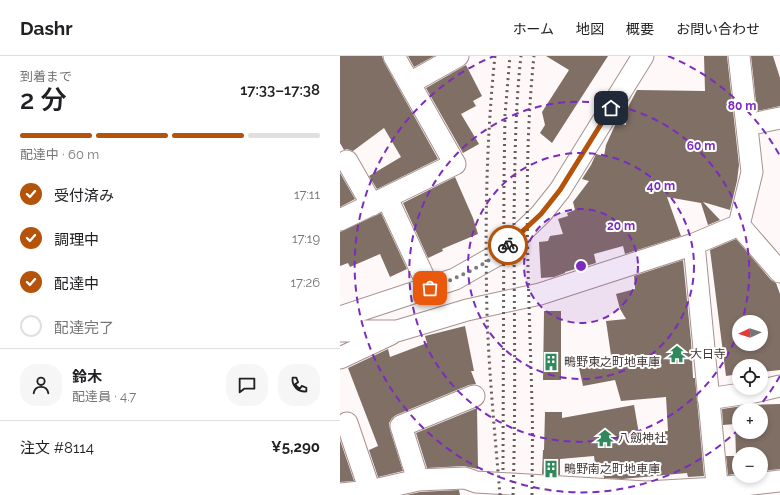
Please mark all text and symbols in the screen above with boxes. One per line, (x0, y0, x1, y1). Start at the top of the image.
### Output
text: Dashr (20, 17, 73, 39)
text: ホーム (512, 21, 554, 37)
text: 地図 (576, 21, 604, 37)
text: 概要 (626, 21, 654, 37)
text: お問い合わせ (676, 21, 760, 37)
text: 到着まで (20, 69, 72, 84)
text: 17:33–17:38 (240, 81, 320, 99)
text: 2 分 (20, 85, 67, 115)
pin (594, 91, 628, 125)
icon: home (600, 97, 622, 119)
text: 80 m (728, 99, 756, 113)
text: 60 m (687, 139, 715, 153)
text: 配達中 · 60 m (20, 147, 99, 162)
text: 40 m (647, 179, 675, 193)
icon: check (20, 183, 42, 205)
text: 受付済み (54, 187, 114, 205)
text: 17:11 (294, 187, 320, 202)
text: 20 m (607, 219, 635, 233)
courier (488, 225, 528, 265)
icon: check (20, 227, 42, 249)
text: 調理中 (54, 231, 99, 249)
text: 17:19 (292, 231, 320, 246)
icon: bike (497, 234, 519, 256)
centre of rings (574, 259, 588, 273)
icon: check (20, 271, 42, 293)
pin (413, 271, 447, 305)
text: 配達中 (54, 275, 99, 293)
text: 17:26 (290, 275, 320, 290)
icon: bag (419, 277, 441, 299)
north arrow (732, 315, 768, 351)
map controls (732, 315, 768, 483)
text: 配達完了 (54, 319, 114, 337)
temple icon: 大日寺 (667, 344, 687, 364)
place label: 大日寺 (690, 347, 726, 361)
building icon: 鴫野東之町地車庫 (541, 352, 561, 372)
place label: 鴫野東之町地車庫 (564, 355, 660, 369)
button: locate (732, 359, 768, 395)
button: person (20, 364, 62, 406)
button: chat (226, 364, 268, 406)
button: phone (278, 364, 320, 406)
text: 鈴木 (72, 368, 102, 386)
text: 配達員 · 4.7 (72, 389, 136, 404)
button: + (732, 403, 768, 439)
temple icon: 八劔神社 (595, 428, 615, 448)
place label: 八劔神社 (618, 431, 666, 445)
text: ¥5,290 (271, 438, 320, 456)
text: 注文 #8114 (20, 439, 94, 457)
button: − (732, 447, 768, 483)
building icon: 鴫野南之町地車庫 (541, 459, 561, 479)
place label: 鴫野南之町地車庫 (564, 462, 660, 476)

